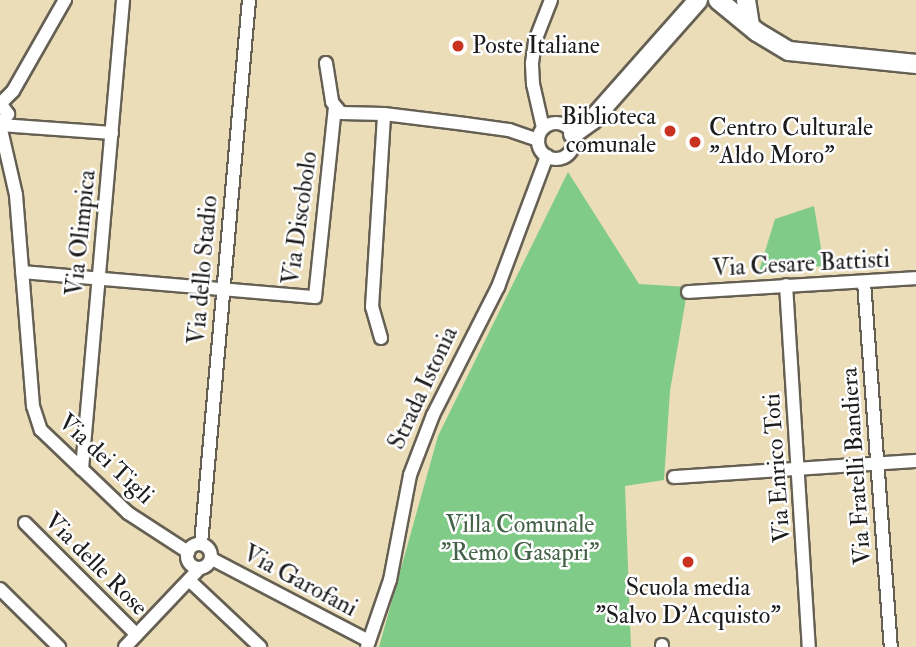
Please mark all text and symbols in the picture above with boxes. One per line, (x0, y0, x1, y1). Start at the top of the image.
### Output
place label: Poste Italiane (472, 32, 600, 60)
marker: Poste Italiane (450, 38, 466, 54)
place label: Biblioteca comunale (561, 103, 656, 159)
place label: Centro Culturale "Aldo Moro" (709, 114, 873, 170)
marker: Biblioteca comunale (662, 123, 678, 139)
marker: Centro Culturale "Aldo Moro" (687, 134, 703, 150)
street label: Via Discobolo (276, 149, 324, 287)
street label: Via Olimpica (60, 169, 102, 297)
street label: Via dello Stadio (182, 194, 224, 346)
street label: Via Cesare Battisti (711, 245, 891, 283)
street label: Strada Istonia (382, 322, 464, 454)
street label: Via Fratelli Bandiera (835, 366, 877, 566)
street label: Via Enrico Toti (757, 392, 797, 544)
street label: Via dei Tigli (52, 408, 160, 510)
street label: Via delle Rose (38, 506, 154, 622)
park label: Villa Comunale "Remo Gasapri" (441, 511, 599, 567)
street label: Via Garofani (238, 539, 362, 623)
marker: Scuola media "Salvo D'Acquisto" (680, 554, 696, 570)
place label: Scuola media "Salvo D'Acquisto" (595, 574, 781, 630)

